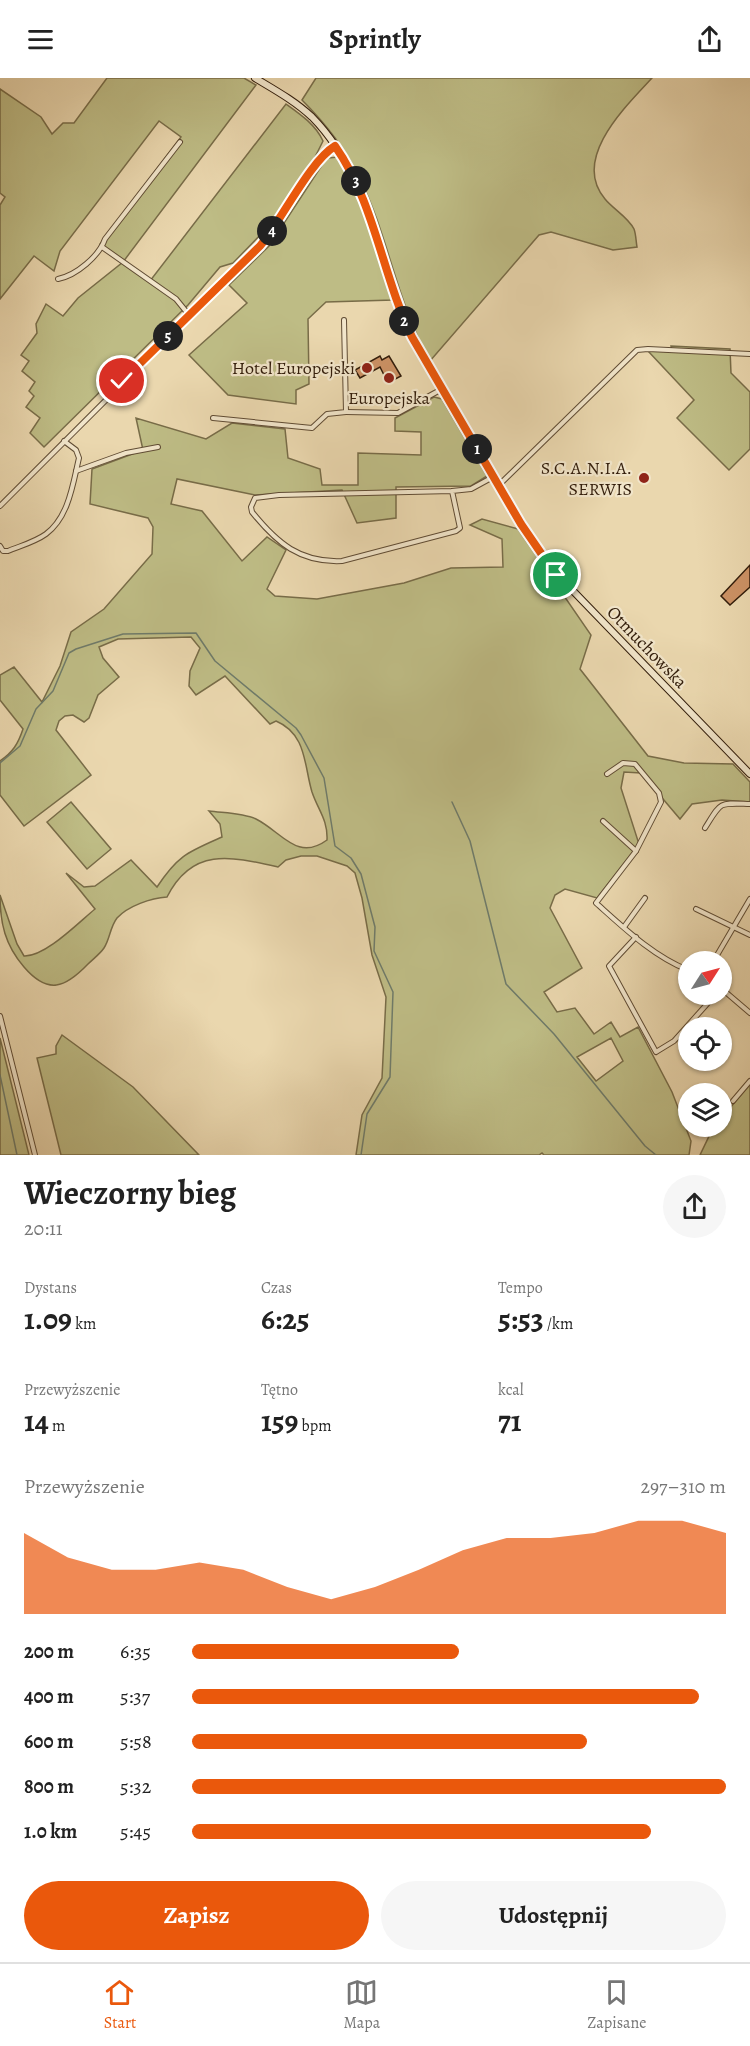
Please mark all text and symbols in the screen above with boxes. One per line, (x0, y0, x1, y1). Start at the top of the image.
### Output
text: Sprintly (329, 21, 421, 57)
icon: menu (24, 23, 57, 56)
icon: share (693, 23, 726, 56)
pin: 3 (341, 166, 371, 196)
text: 3 (353, 170, 359, 192)
pin: 4 (257, 216, 287, 246)
text: 4 (268, 220, 276, 242)
pin: 2 (389, 306, 419, 336)
text: 2 (400, 310, 408, 332)
pin: 5 (153, 321, 183, 351)
text: 5 (165, 325, 171, 347)
pin (96, 355, 147, 406)
place label: Hotel Europejski (232, 356, 355, 380)
marker: Hotel Europejski (360, 361, 374, 375)
icon: check (105, 364, 138, 397)
marker: Europejska (382, 371, 396, 385)
place label: Europejska (348, 386, 431, 410)
pin: 1 (462, 434, 492, 464)
text: 1 (474, 438, 480, 460)
place label: S.C.A.N.I.A. SERWIS (541, 456, 632, 501)
marker: S.C.A.N.I.A. SERWIS (637, 471, 651, 485)
pin (530, 549, 581, 600)
icon: arrive (539, 558, 572, 591)
street label: Otmuchowska (602, 601, 693, 694)
north arrow (678, 951, 732, 1005)
map controls (678, 951, 732, 1137)
button: locate (678, 1017, 732, 1071)
button: layers (678, 1083, 732, 1137)
text: Wieczorny bieg (24, 1170, 236, 1215)
button: share (663, 1175, 726, 1238)
text: 20:11 (24, 1215, 63, 1242)
text: Dystans (24, 1277, 77, 1299)
text: Czas (261, 1277, 292, 1299)
text: Tempo (498, 1277, 543, 1299)
text: 1.09 (24, 1299, 72, 1339)
text: 6:25 (261, 1299, 309, 1339)
text: 5:53 (498, 1299, 544, 1339)
text: km (72, 1313, 96, 1335)
text: /km (544, 1313, 573, 1335)
text: Przewyższenie (24, 1379, 121, 1401)
text: Tętno (261, 1379, 298, 1401)
text: kcal (498, 1379, 524, 1401)
text: 14 (24, 1401, 49, 1441)
text: 159 (261, 1401, 298, 1441)
text: 71 (498, 1401, 522, 1441)
text: m (49, 1415, 65, 1437)
text: bpm (298, 1415, 332, 1437)
text: Przewyższenie (24, 1473, 145, 1500)
text: 297–310 m (640, 1473, 726, 1500)
text: 200 m (24, 1638, 74, 1665)
text: 6:35 (120, 1638, 151, 1665)
text: 400 m (24, 1683, 74, 1710)
text: 5:37 (120, 1683, 150, 1710)
text: 600 m (24, 1728, 74, 1755)
text: 5:58 (120, 1728, 152, 1755)
text: 800 m (24, 1773, 74, 1800)
text: 5:32 (120, 1773, 151, 1800)
text: 1.0 km (24, 1818, 77, 1845)
text: 5:45 (120, 1818, 151, 1845)
button: Zapisz (24, 1881, 369, 1950)
button: Udostępnij (381, 1881, 726, 1950)
tab: Start (103, 1976, 136, 2034)
tab: Mapa (343, 1976, 380, 2034)
tab: Zapisane (587, 1976, 647, 2034)

